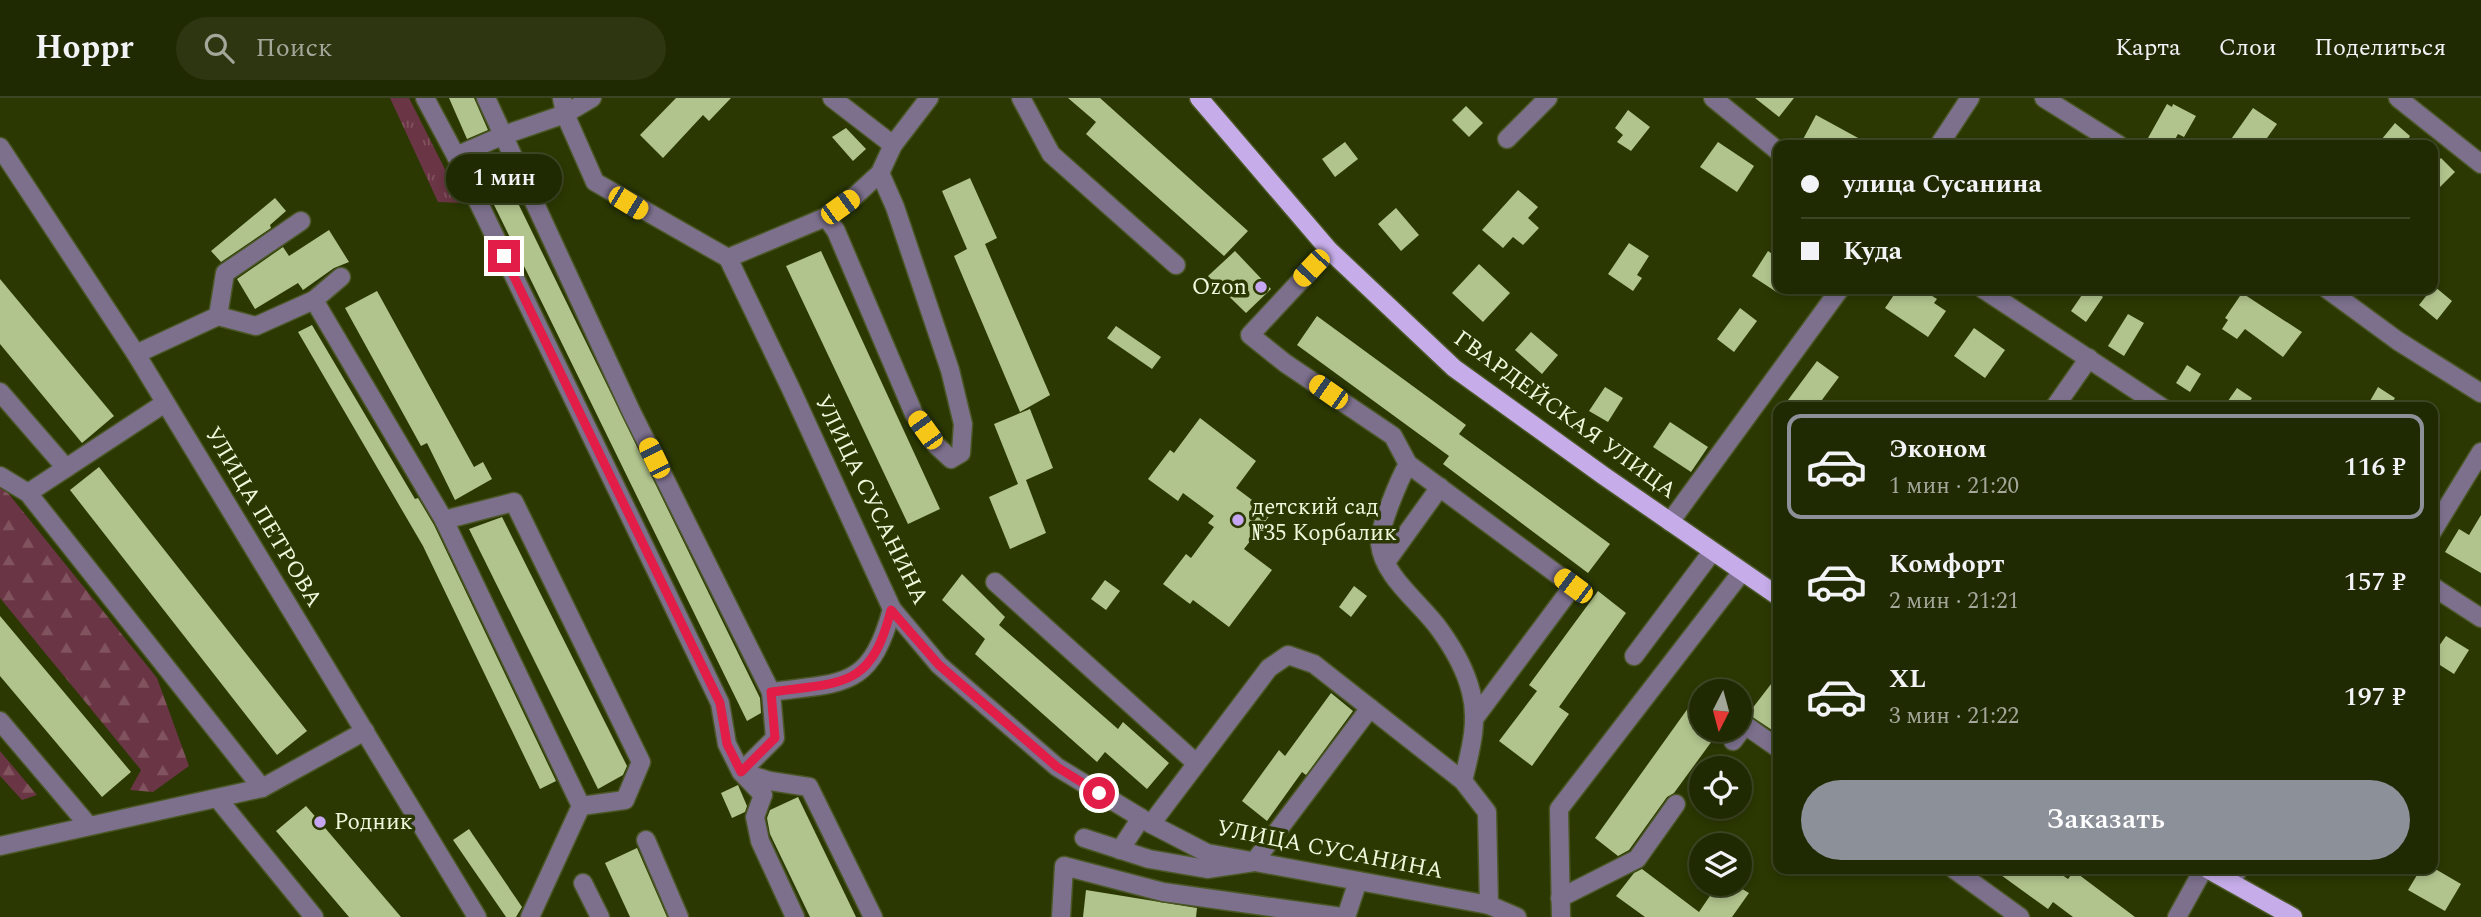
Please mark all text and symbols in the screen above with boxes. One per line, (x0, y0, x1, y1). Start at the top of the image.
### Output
search box (176, 17, 666, 80)
text: Hoppr (35, 23, 134, 73)
text: Поиск (256, 28, 332, 68)
icon: search (200, 29, 238, 67)
text: Карта (2115, 30, 2181, 66)
text: Слои (2219, 30, 2276, 66)
text: Поделиться (2314, 30, 2446, 66)
callout: 1 мин (446, 155, 562, 204)
text: 1 мин (472, 161, 536, 196)
text: улица Сусанина (1843, 164, 2042, 204)
car (605, 183, 652, 223)
car (817, 186, 864, 228)
text: Куда (1843, 231, 1902, 271)
route end (488, 240, 520, 272)
car (1289, 245, 1334, 291)
place label: Ozon (1192, 270, 1247, 305)
marker: Ozon (1253, 279, 1269, 295)
street label: ГВАРДЕЙСКАЯ УЛИЦА (1446, 322, 1684, 508)
car (1305, 371, 1352, 413)
street label: УЛИЦА СУСАНИНА (805, 389, 937, 611)
car (905, 407, 946, 453)
street label: УЛИЦА ПЕТРОВА (195, 420, 331, 614)
text: Эконом (1889, 429, 1987, 469)
car (636, 435, 673, 481)
icon: car (1805, 435, 1868, 498)
text: 116 ₽ (2344, 447, 2406, 487)
text: 1 мин · 21:20 (1889, 469, 2019, 504)
place label: детский сад №35 Корбалик (1252, 490, 1397, 551)
marker: детский сад №35 Корбалик (1230, 512, 1246, 528)
text: Комфорт (1889, 544, 2004, 584)
icon: car (1805, 550, 1868, 613)
text: 157 ₽ (2344, 562, 2406, 602)
car (1550, 565, 1597, 607)
text: 2 мин · 21:21 (1889, 584, 2019, 619)
text: XL (1889, 659, 1926, 699)
icon: car (1805, 665, 1868, 728)
text: 197 ₽ (2344, 677, 2406, 717)
north arrow (1689, 679, 1752, 742)
map controls (1689, 679, 1752, 896)
text: 3 мин · 21:22 (1889, 699, 2019, 734)
button: locate (1689, 756, 1752, 819)
route start (1083, 777, 1115, 809)
button: Заказать (1801, 780, 2410, 860)
place label: Родник (334, 805, 413, 840)
street label: УЛИЦА СУСАНИНА (1214, 811, 1446, 889)
marker: Родник (312, 814, 328, 830)
button: layers (1689, 833, 1752, 896)

